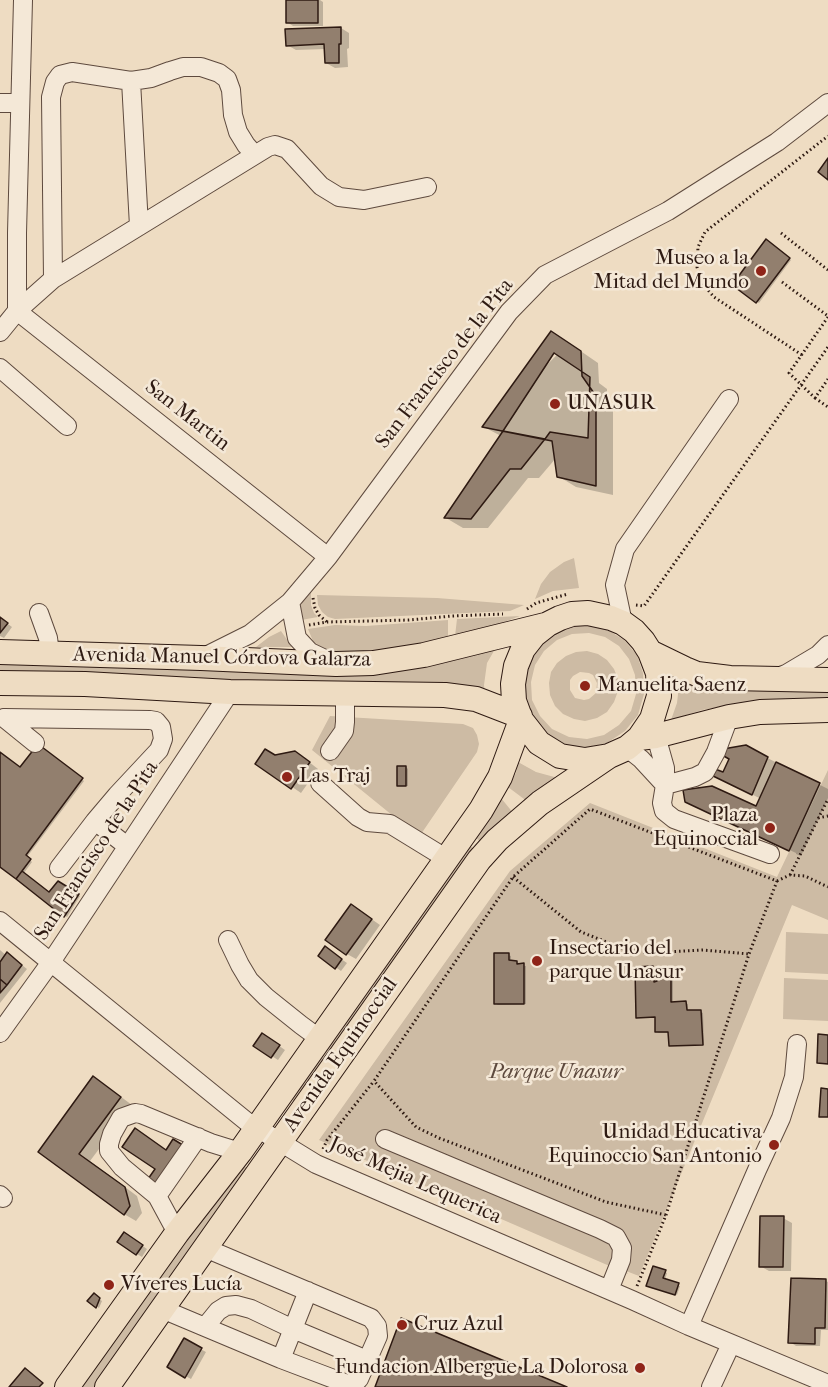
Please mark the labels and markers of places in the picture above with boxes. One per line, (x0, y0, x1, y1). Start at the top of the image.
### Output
place label: Museo a la Mitad del Mundo (593, 246, 749, 296)
marker: Museo a la Mitad del Mundo (754, 264, 768, 278)
place label: UNASUR (567, 391, 655, 417)
marker: UNASUR (548, 397, 562, 411)
place label: Manuelita Saenz (597, 673, 746, 699)
marker: Manuelita Saenz (578, 679, 592, 693)
place label: Las Traj (299, 764, 370, 790)
marker: Las Traj (280, 770, 294, 784)
place label: Plaza Equinoccial (653, 803, 758, 853)
marker: Plaza Equinoccial (763, 821, 777, 835)
place label: Insectario del parque Unasur (549, 936, 683, 986)
marker: Insectario del parque Unasur (530, 954, 544, 968)
place label: Unidad Educativa Equinoccio San Antonio (548, 1120, 762, 1170)
marker: Unidad Educativa Equinoccio San Antonio (767, 1138, 781, 1152)
place label: Víveres Lucía (121, 1272, 242, 1298)
marker: Víveres Lucía (102, 1278, 116, 1292)
place label: Cruz Azul (414, 1312, 503, 1338)
marker: Cruz Azul (395, 1318, 409, 1332)
place label: Fundacion Albergue La Dolorosa (335, 1355, 628, 1381)
marker: Fundacion Albergue La Dolorosa (633, 1361, 647, 1375)

